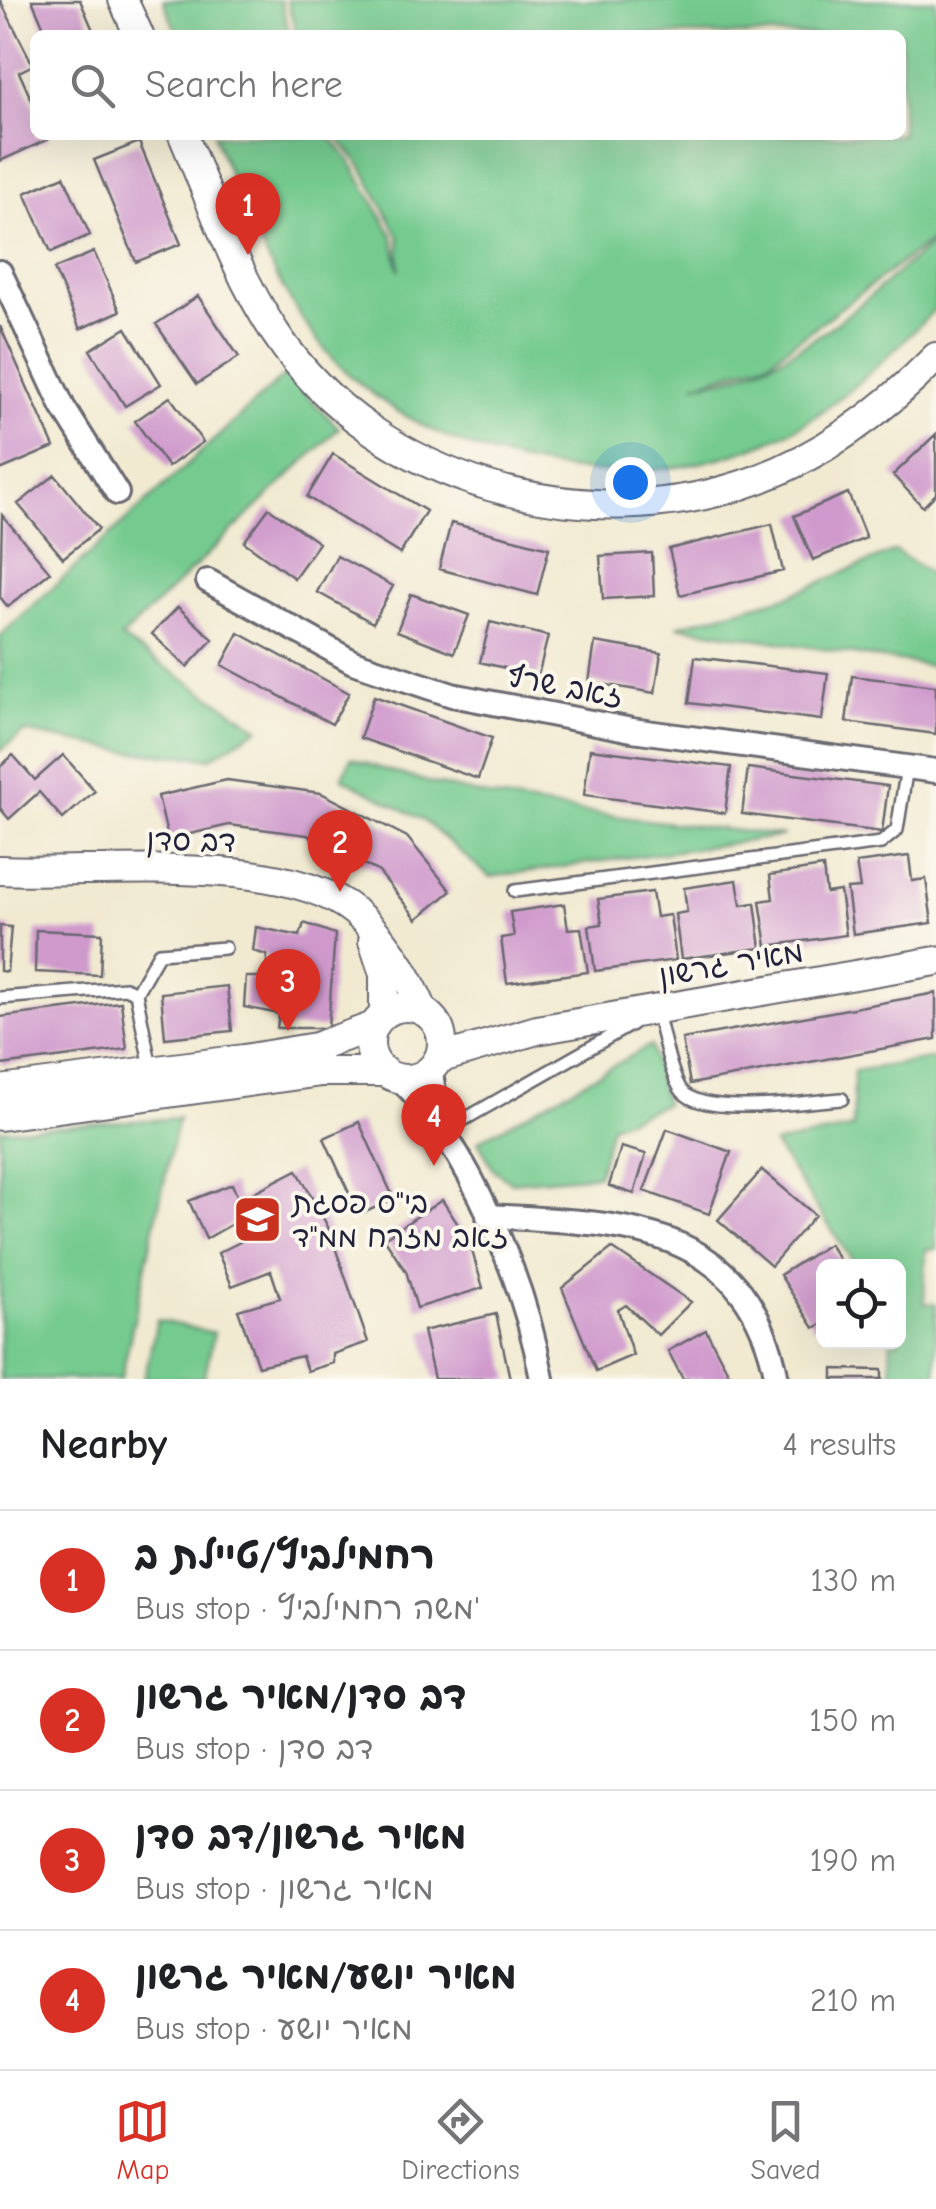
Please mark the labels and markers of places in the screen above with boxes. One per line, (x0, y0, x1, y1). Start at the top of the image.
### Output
pin: 1 (216, 172, 280, 255)
pin: 2 (308, 810, 372, 892)
pin: 3 (256, 948, 320, 1031)
pin: 4 (402, 1084, 466, 1166)
place label: בי"ס פסגת זאב מזרח ממ"ד (290, 1186, 508, 1255)
school or university icon: בי"ס פסגת זאב מזרח ממ"ד (231, 1194, 283, 1246)

